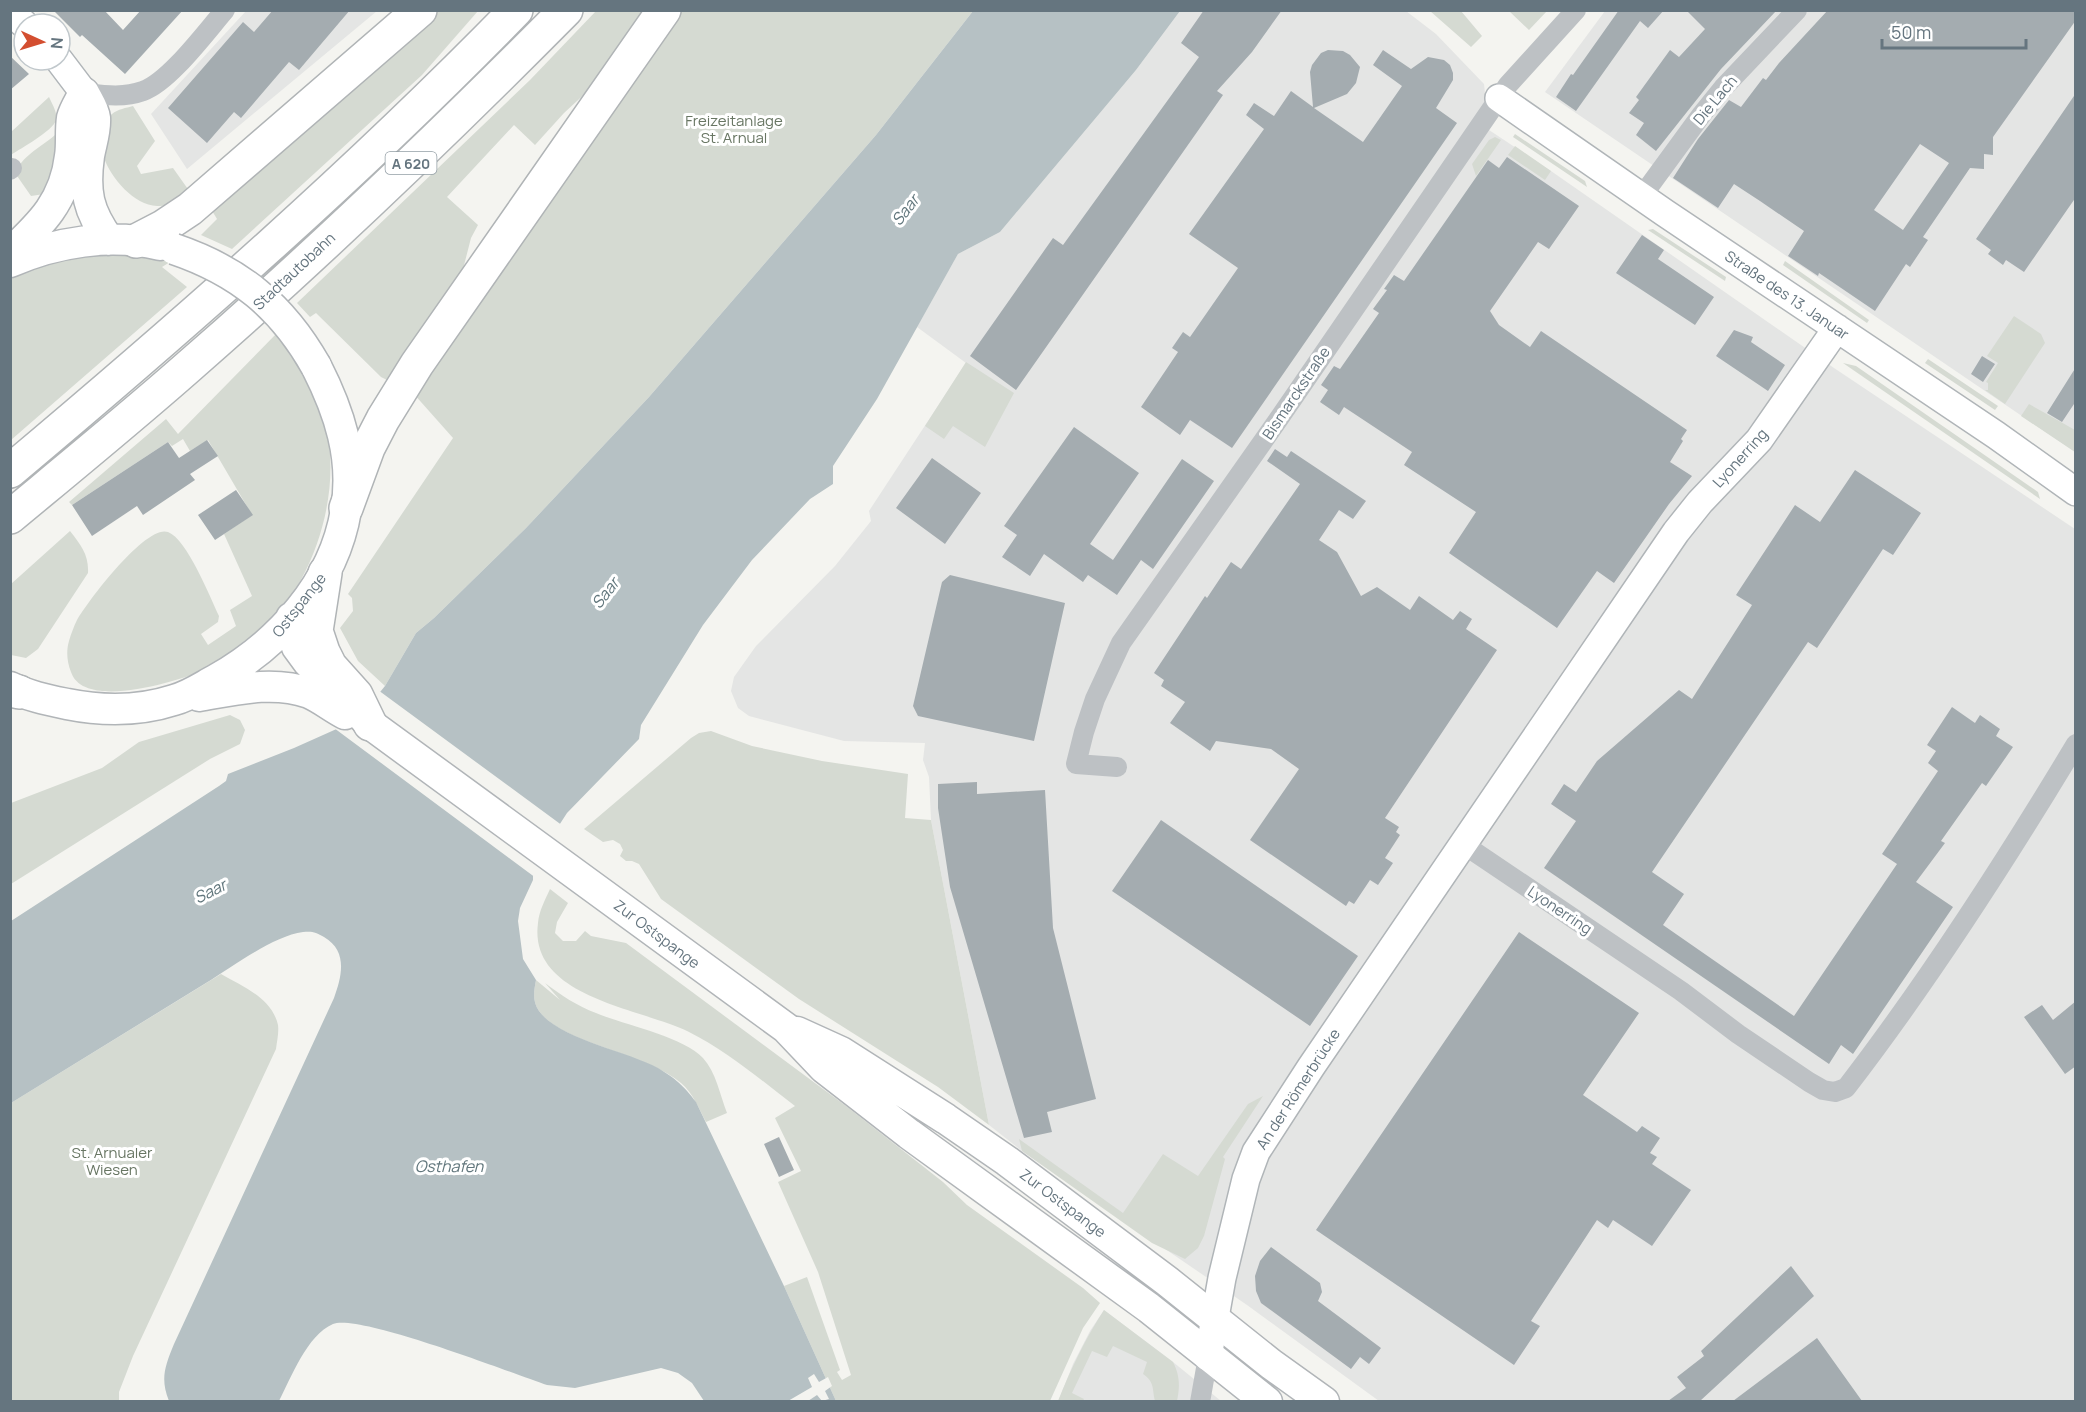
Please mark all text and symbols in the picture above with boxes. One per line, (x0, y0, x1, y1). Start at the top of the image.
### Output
north arrow (12, 12, 72, 72)
scale bar (1882, 12, 2026, 50)
text: 50 m (1891, 20, 1931, 44)
text: N (46, 37, 68, 50)
street label: Die Lach (1688, 71, 1742, 129)
park label: Freizeitanlage St. Arnual (685, 110, 783, 148)
road number: A 620 (386, 152, 436, 174)
water label: Saar (886, 188, 925, 230)
street label: Stadtautobahn (248, 227, 340, 315)
street label: Straße des 13. Januar (1721, 246, 1854, 345)
street label: Bismarckstraße (1257, 342, 1335, 443)
street label: Lyonerring (1708, 424, 1772, 492)
street label: Ostspange (267, 568, 331, 642)
water label: Saar (586, 571, 625, 613)
water label: Saar (190, 873, 232, 908)
street label: Lyonerring (1524, 881, 1596, 939)
street label: Zur Ostspange (610, 895, 705, 973)
street label: An der Römerbrücke (1251, 1024, 1345, 1154)
park label: St. Arnualer Wiesen (72, 1142, 153, 1180)
water label: Osthafen (415, 1155, 484, 1177)
street label: Zur Ostspange (1016, 1164, 1111, 1242)

